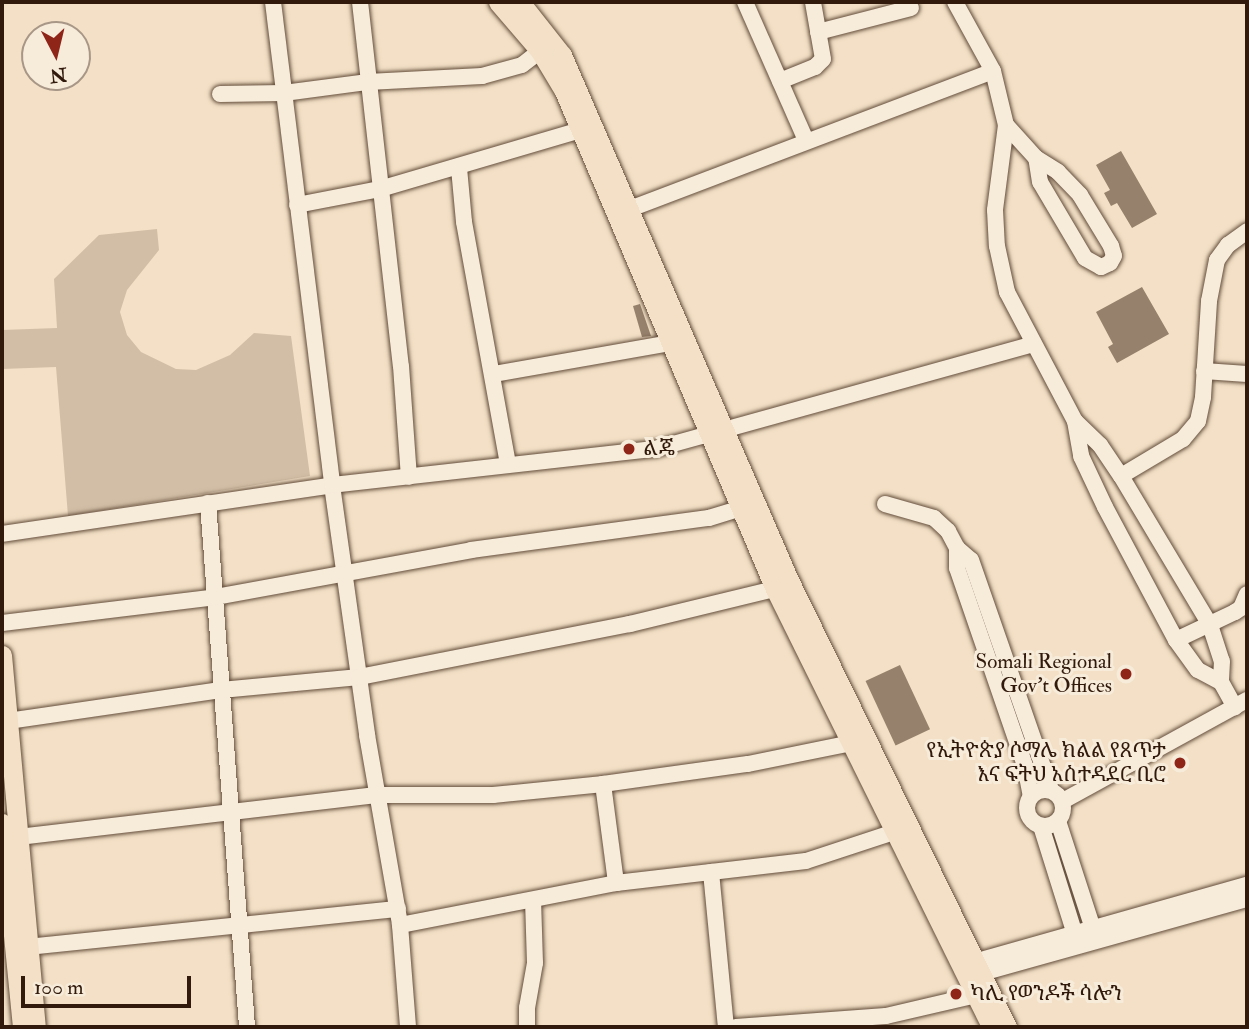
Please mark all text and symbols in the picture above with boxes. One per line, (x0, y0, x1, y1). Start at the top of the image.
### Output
north arrow (21, 21, 91, 91)
text: N (48, 62, 68, 88)
place label: ልጄ (643, 436, 675, 462)
marker: ልጄ (621, 441, 637, 457)
place label: Somali Regional Gov't Offices (975, 649, 1112, 699)
marker: Somali Regional Gov't Offices (1118, 666, 1134, 682)
place label: የኢትዮጵያ ሶማሌ ክልል የጸጥታ እና ፍትህ አስተዳደር ቢሮ (926, 738, 1166, 788)
marker: የኢትዮጵያ ሶማሌ ክልል የጸጥታ እና ፍትህ አስተዳደር ቢሮ (1172, 755, 1188, 771)
scale bar (24, 962, 194, 1006)
text: 100 m (34, 974, 84, 1001)
place label: ካሊ የወንዶች ሳሎን (970, 981, 1122, 1007)
marker: ካሊ የወንዶች ሳሎን (948, 986, 964, 1002)

